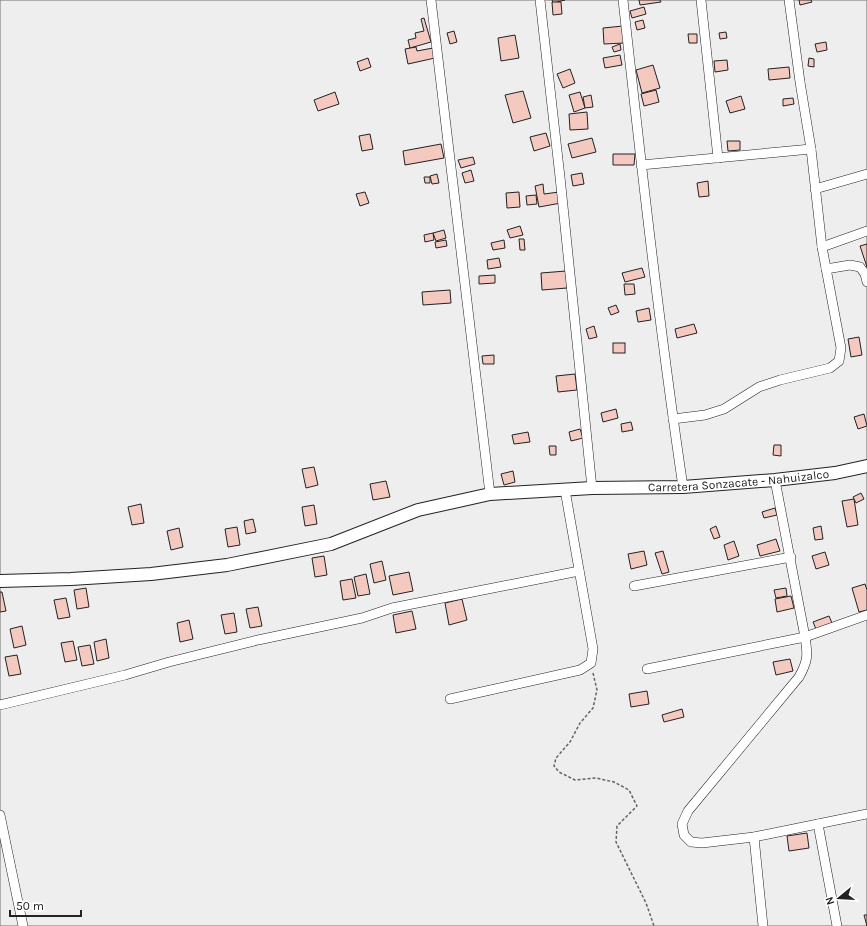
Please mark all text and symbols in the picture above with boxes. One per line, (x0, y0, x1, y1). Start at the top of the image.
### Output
street label: Carretera Sonzacate - Nahuizalco (648, 467, 830, 494)
north arrow (819, 878, 859, 918)
scale bar (10, 892, 81, 918)
text: N (823, 895, 837, 907)
text: 50 m (16, 899, 44, 913)

